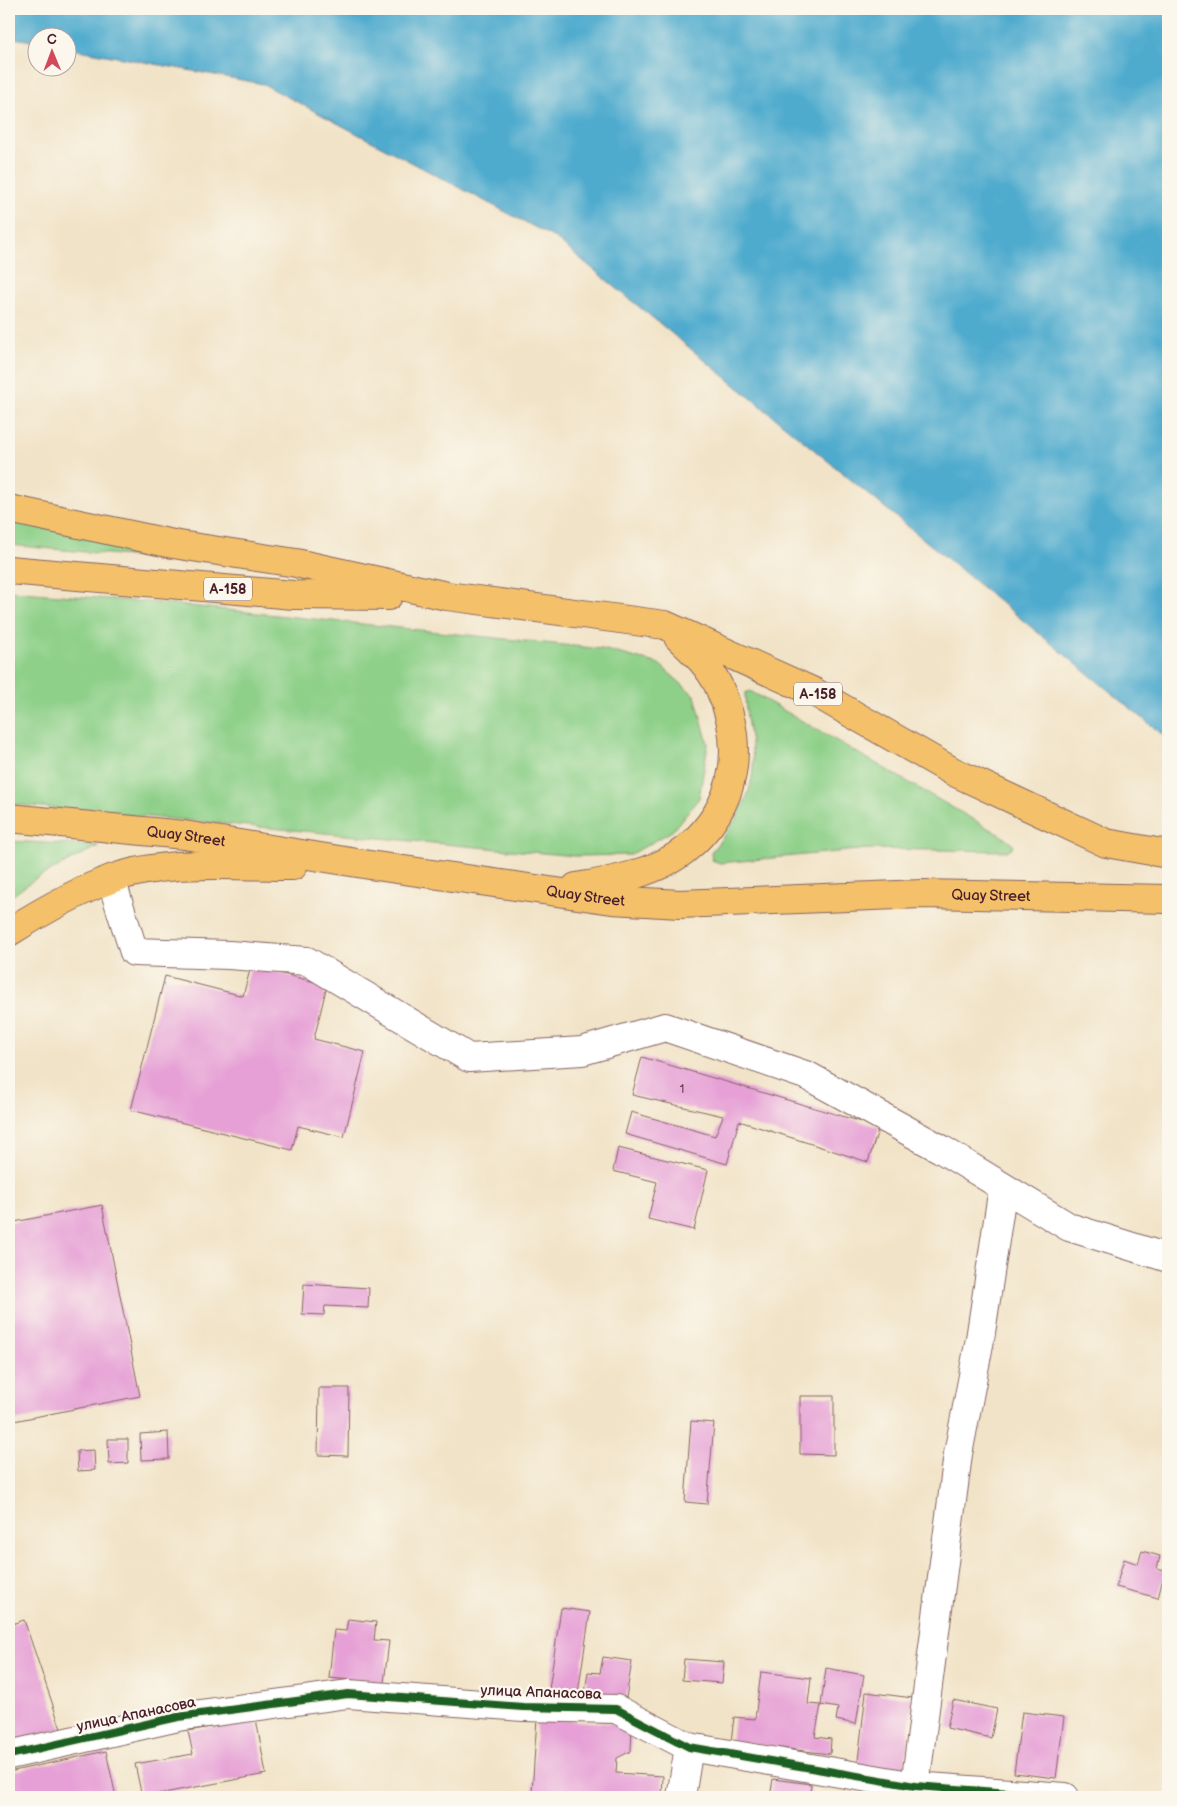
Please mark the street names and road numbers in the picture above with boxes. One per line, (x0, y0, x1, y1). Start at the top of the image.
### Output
road number: А-158 (204, 578, 252, 600)
road number: А-158 (794, 682, 842, 706)
street label: Quay Street (146, 822, 227, 852)
street label: Quay Street (545, 882, 626, 911)
street label: Quay Street (951, 886, 1031, 906)
street label: улица Апанасова (480, 1681, 602, 1704)
street label: улица Апанасова (75, 1693, 198, 1736)

